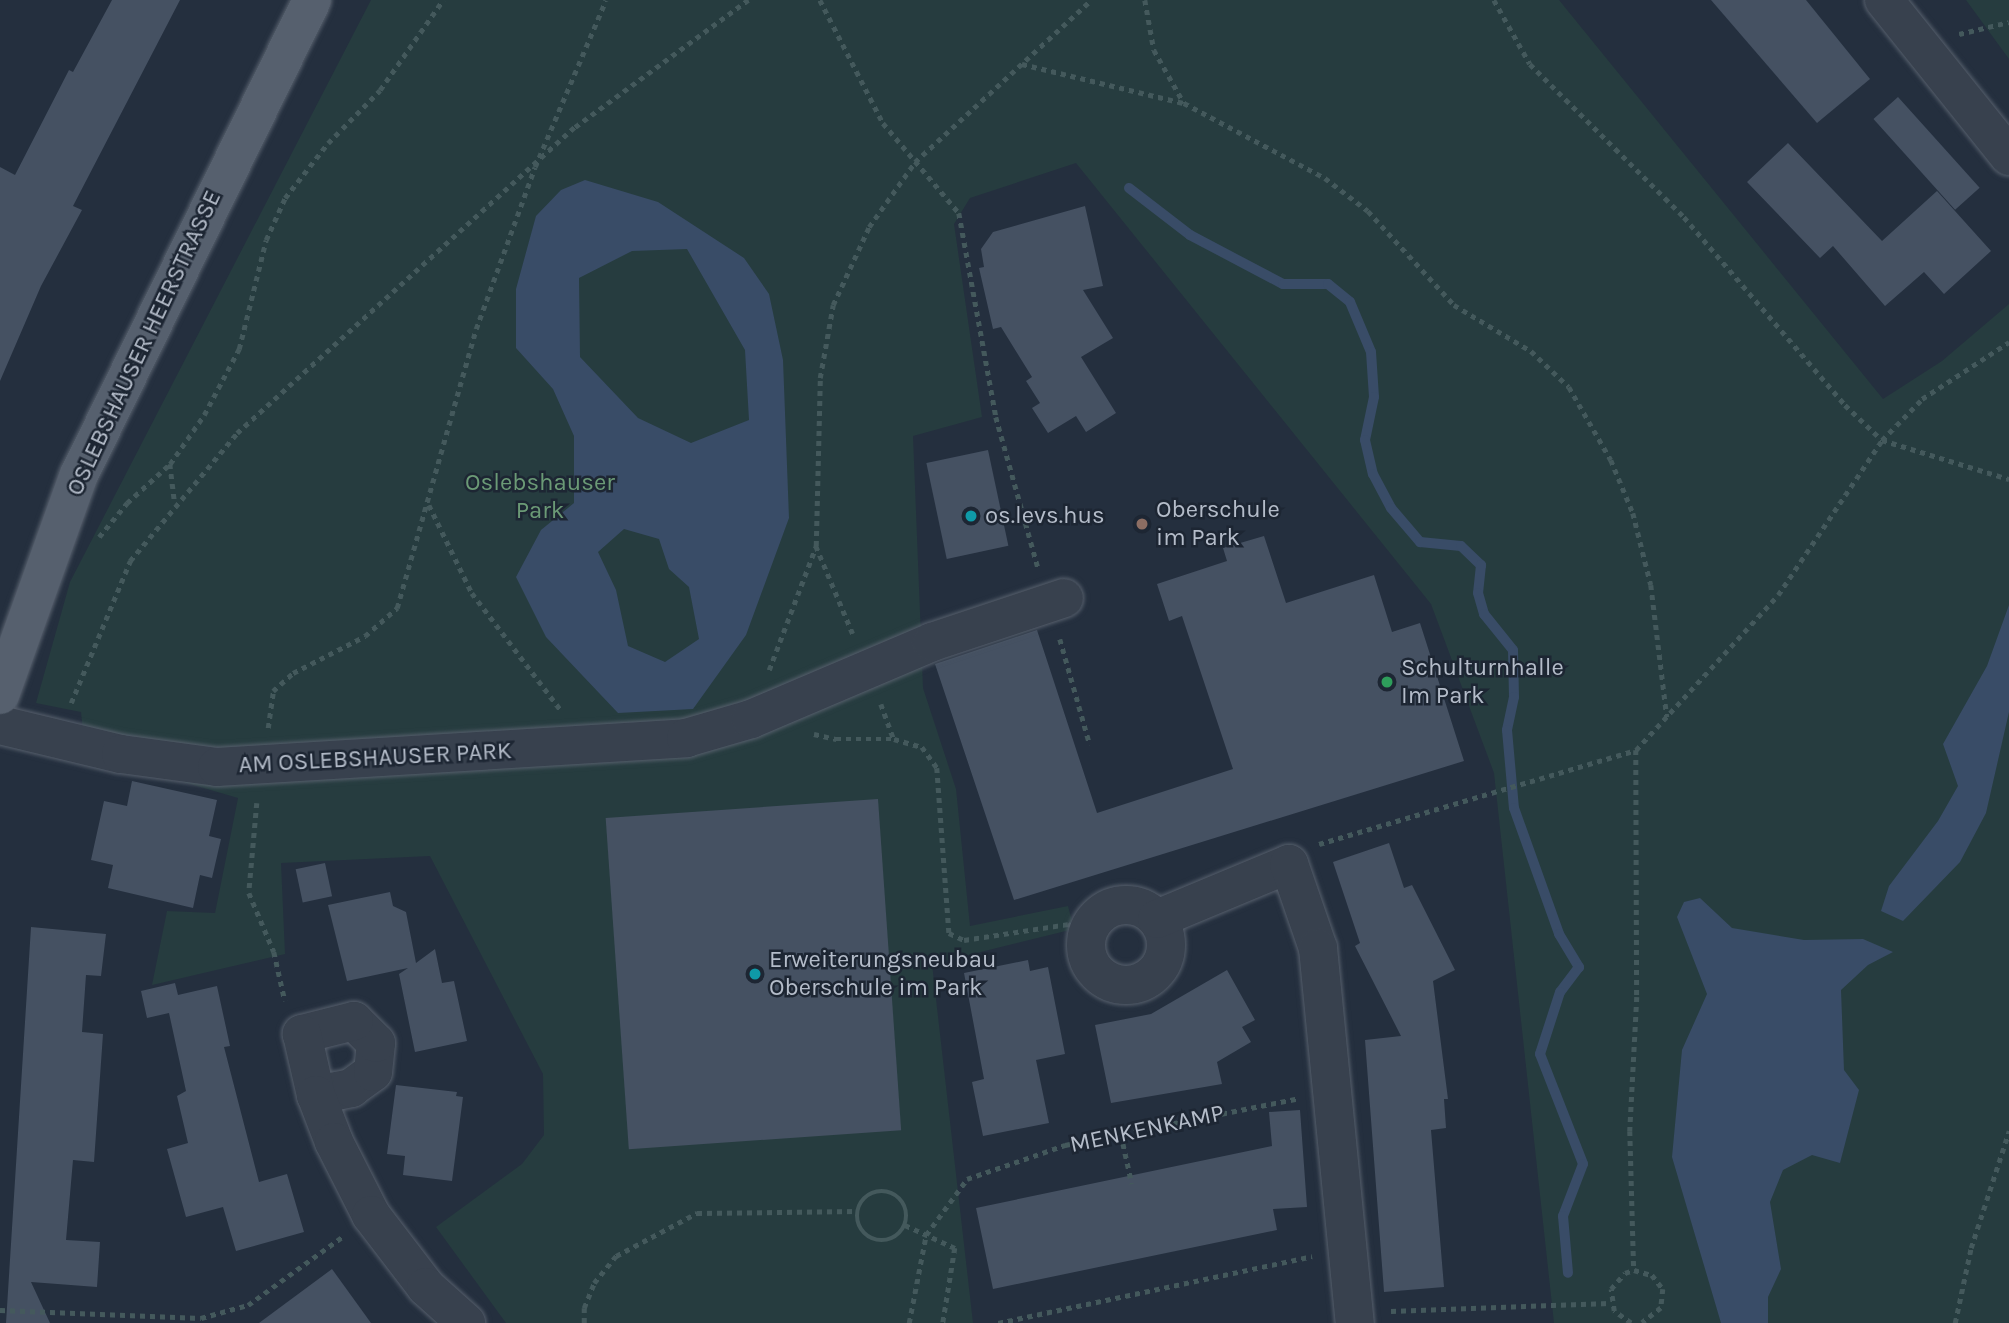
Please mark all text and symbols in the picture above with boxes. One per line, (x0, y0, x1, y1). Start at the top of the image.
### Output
street label: OSLEBSHAUSER HEERSTRASSE (61, 186, 227, 500)
park label: Oslebshauser Park (465, 469, 615, 525)
place label: Oberschule im Park (1156, 496, 1280, 552)
place label: os.levs.hus (985, 502, 1105, 530)
marker: os.levs.hus (963, 508, 979, 524)
marker: Oberschule im Park (1134, 516, 1150, 532)
place label: Schulturnhalle Im Park (1401, 654, 1564, 710)
marker: Schulturnhalle Im Park (1379, 674, 1395, 690)
street label: AM OSLEBSHAUSER PARK (238, 736, 512, 780)
place label: Erweiterungsneubau Oberschule im Park (769, 946, 997, 1002)
marker: Erweiterungsneubau Oberschule im Park (747, 966, 763, 982)
street label: MENKENKAMP (1067, 1099, 1227, 1159)

